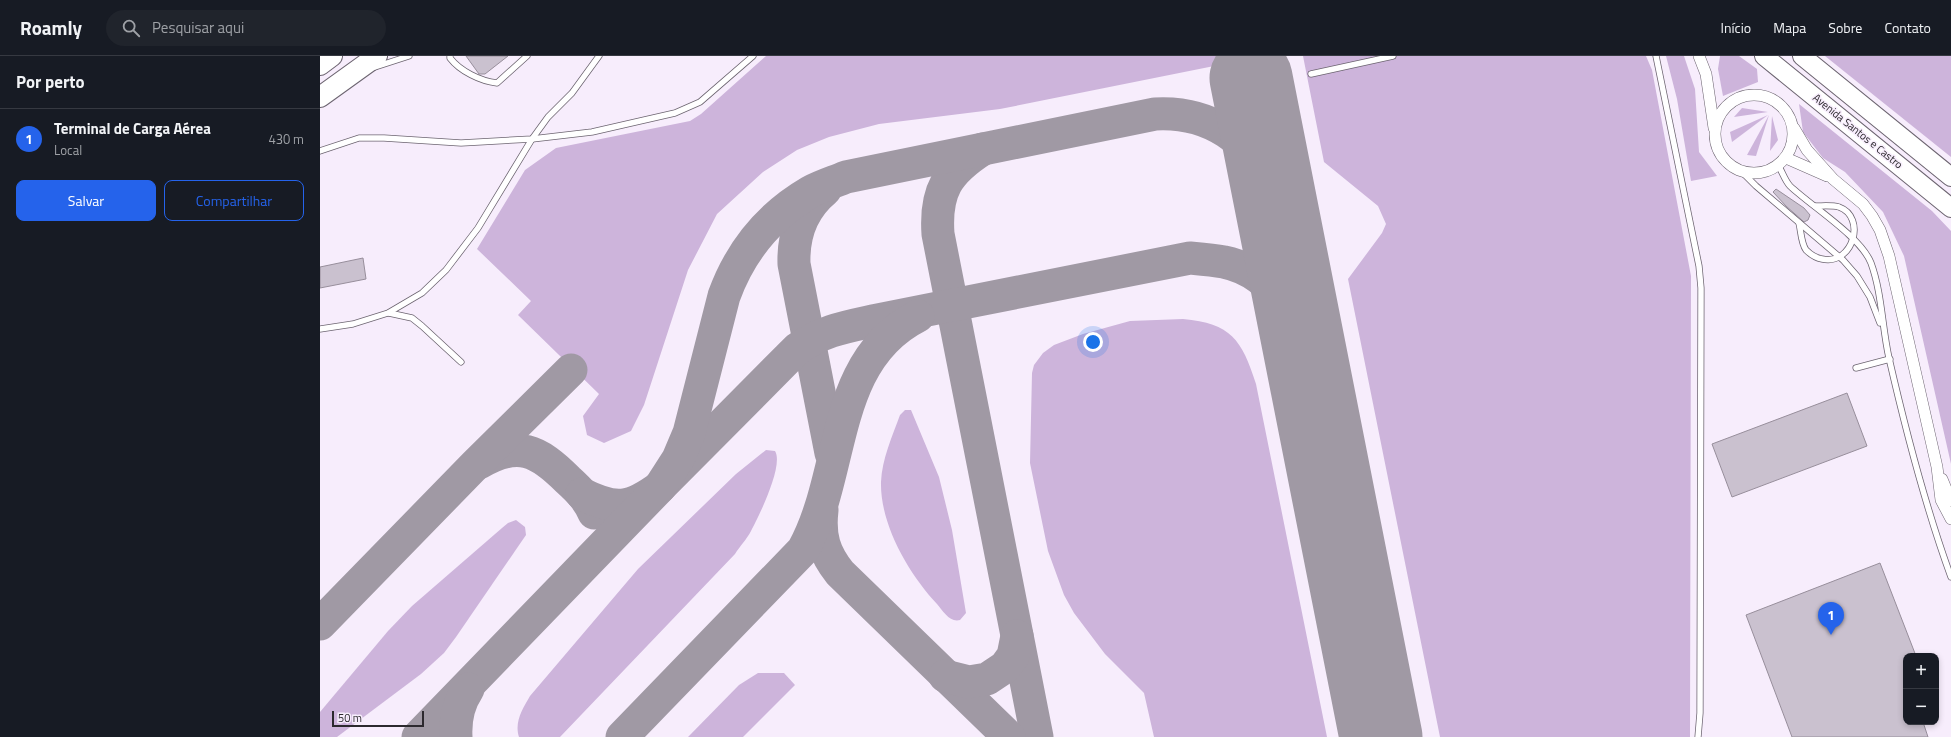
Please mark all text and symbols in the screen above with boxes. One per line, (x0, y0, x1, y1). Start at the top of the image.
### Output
search box (106, 10, 386, 46)
text: Roamly (20, 13, 82, 42)
text: Pesquisar aqui (152, 16, 244, 39)
icon: search (120, 17, 142, 39)
text: Início (1721, 17, 1751, 38)
text: Mapa (1773, 17, 1806, 38)
text: Sobre (1828, 17, 1862, 38)
text: Contato (1884, 17, 1931, 38)
text: Por perto (16, 69, 85, 95)
street label: Avenida Santos e Castro (1810, 90, 1907, 172)
text: Terminal de Carga Aérea (54, 117, 211, 140)
text: 1 (25, 129, 33, 149)
text: 430 m (268, 129, 304, 149)
text: Local (54, 140, 82, 160)
button: Salvar (16, 180, 156, 221)
button: Compartilhar (164, 180, 304, 221)
your location (1083, 332, 1103, 352)
pin: 1 (1818, 602, 1844, 635)
map controls (1903, 653, 1939, 725)
button: + (1903, 653, 1939, 689)
button: − (1903, 689, 1939, 725)
scale bar (332, 709, 424, 728)
text: 50 m (338, 710, 362, 726)

